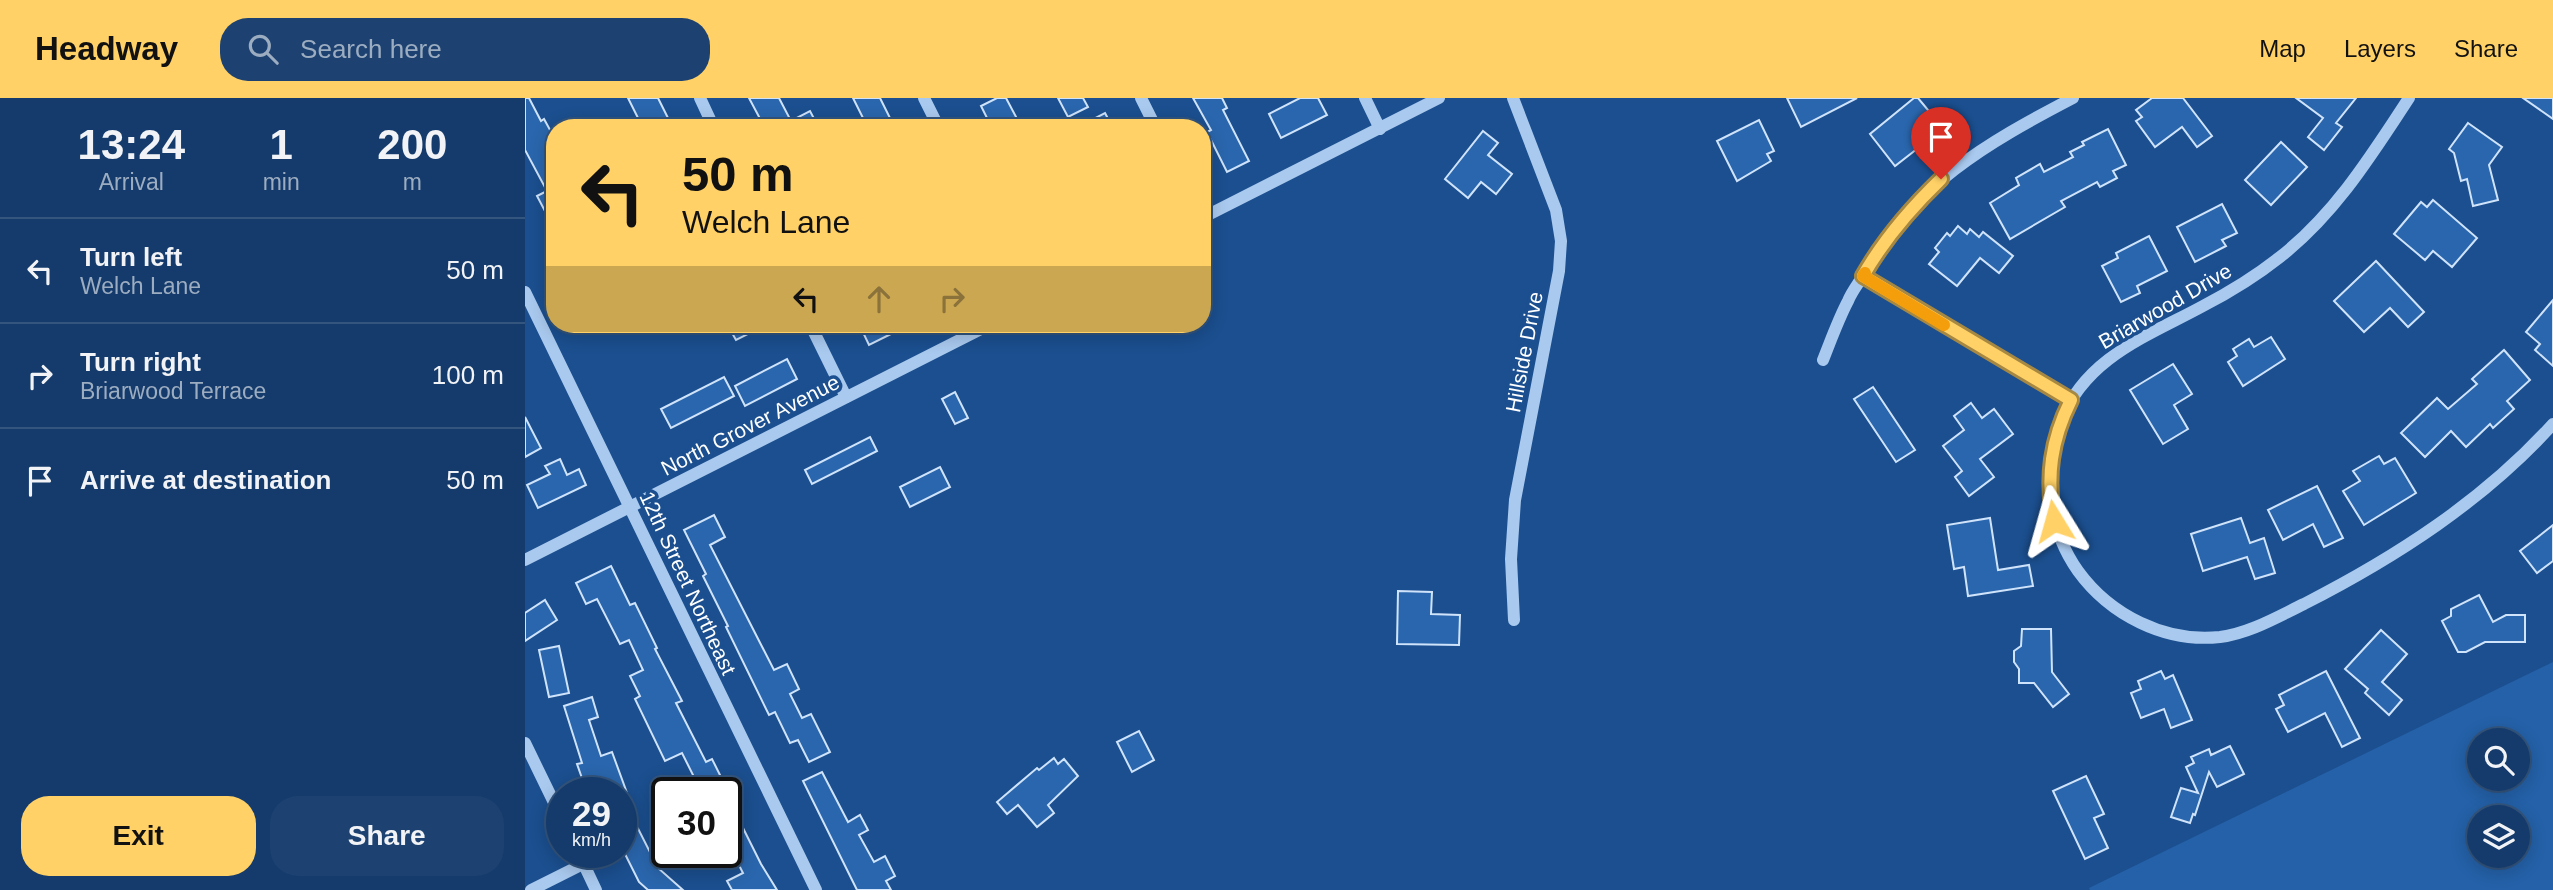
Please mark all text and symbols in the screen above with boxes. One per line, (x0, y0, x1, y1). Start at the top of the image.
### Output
search box (220, 18, 710, 81)
text: Headway (35, 30, 178, 67)
icon: search (244, 30, 282, 68)
text: Search here (300, 34, 442, 64)
text: Map (2259, 35, 2306, 62)
text: Layers (2344, 35, 2416, 62)
text: Share (2454, 35, 2518, 62)
pin (1911, 107, 1971, 179)
icon: arrive (1922, 118, 1960, 156)
text: 13:24 (78, 121, 185, 168)
text: 1 (269, 121, 293, 168)
text: 200 (377, 121, 447, 168)
icon: left (567, 147, 658, 238)
text: 50 m (682, 147, 794, 201)
text: Arrival (99, 169, 164, 195)
text: min (263, 169, 300, 195)
text: m (403, 169, 422, 195)
text: Welch Lane (682, 204, 850, 240)
text: Turn left (80, 242, 182, 272)
icon: left (21, 252, 59, 290)
text: 50 m (446, 255, 504, 285)
street label: Briarwood Drive (2095, 259, 2235, 353)
text: Welch Lane (80, 273, 201, 299)
icon: left (787, 280, 825, 318)
icon: ahead (860, 280, 898, 318)
icon: right (933, 280, 971, 318)
street label: Hillside Drive (1501, 290, 1547, 414)
text: Turn right (80, 347, 201, 377)
icon: right (21, 357, 59, 395)
text: 100 m (432, 360, 504, 390)
street label: North Grover Avenue (657, 370, 843, 480)
text: Briarwood Terrace (80, 378, 266, 404)
icon: arrive (21, 462, 59, 500)
text: Arrive at destination (80, 465, 331, 495)
text: 50 m (446, 465, 504, 495)
position arrow (2017, 484, 2091, 558)
street label: 12th Street Northeast (635, 488, 741, 678)
map controls (2467, 728, 2530, 868)
button: search (2467, 728, 2530, 791)
speed limit sign: 30 (651, 777, 742, 868)
text: 29 (572, 794, 611, 833)
button: Exit (21, 796, 256, 876)
button: Share (270, 796, 504, 876)
button: layers (2467, 805, 2530, 868)
text: km/h (572, 830, 611, 850)

